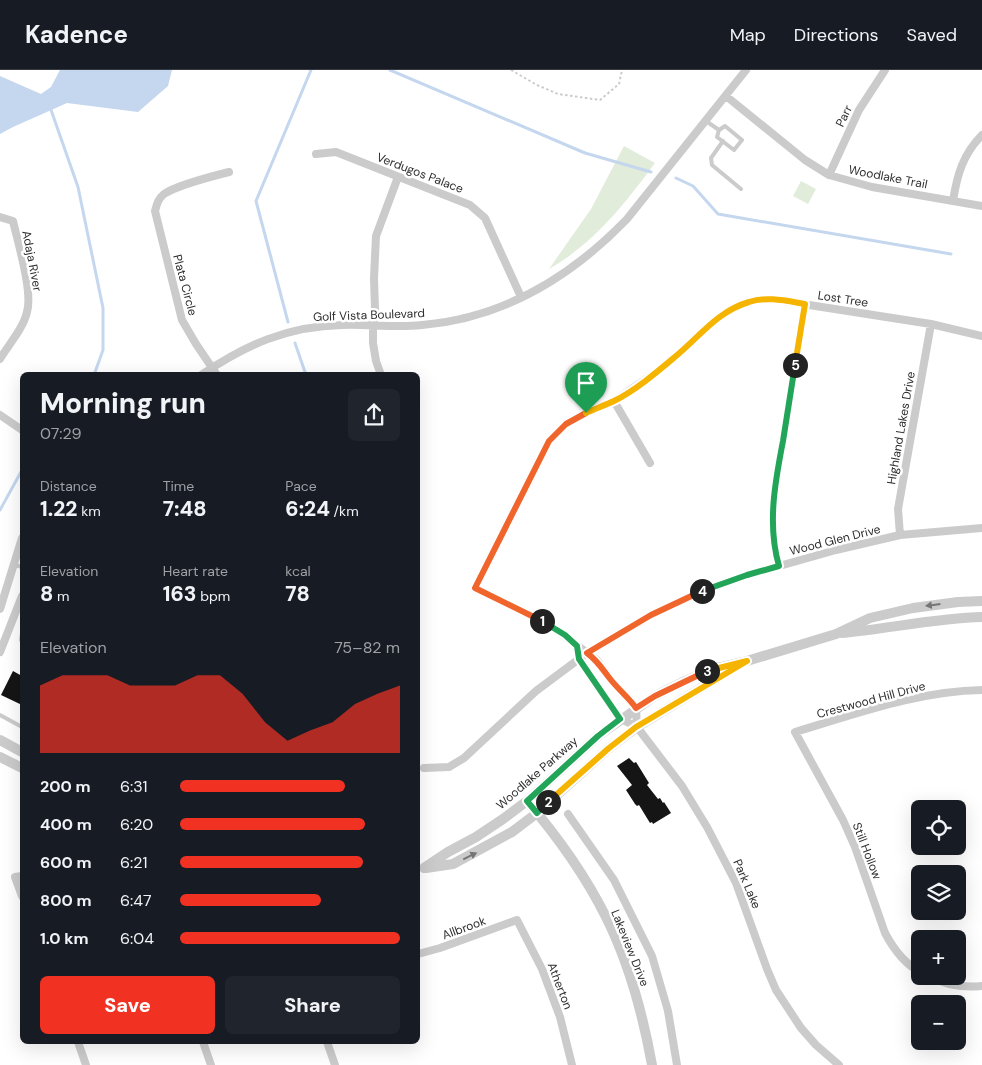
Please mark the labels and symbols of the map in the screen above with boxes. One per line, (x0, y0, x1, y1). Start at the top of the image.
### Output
street label: Parr (832, 102, 856, 129)
street label: Verdugos Palace (374, 149, 466, 197)
street label: Woodlake Trail (847, 161, 929, 193)
street label: Adaja River (18, 229, 46, 293)
street label: Plata Circle (169, 253, 201, 317)
street label: Lost Tree (817, 287, 869, 311)
street label: Golf Vista Boulevard (313, 305, 425, 325)
pin: 5 (782, 352, 808, 378)
pin (565, 362, 607, 413)
street label: Highland Lakes Drive (883, 370, 919, 486)
street label: Wood Glen Drive (788, 521, 882, 559)
pin: 4 (690, 578, 714, 604)
one-way arrow (925, 601, 941, 609)
pin: 1 (530, 608, 554, 634)
pin: 3 (694, 658, 720, 684)
street label: Crestwood Hill Drive (815, 678, 927, 722)
street label: Woodlake Parkway (493, 733, 581, 813)
pin: 2 (536, 790, 560, 814)
street label: Still Hollow (849, 820, 885, 882)
one-way arrow (463, 852, 478, 860)
street label: Park Lake (729, 857, 765, 911)
street label: Lakeview Drive (607, 907, 653, 989)
street label: Allbrook (440, 913, 488, 943)
street label: Atherton (544, 960, 576, 1012)

